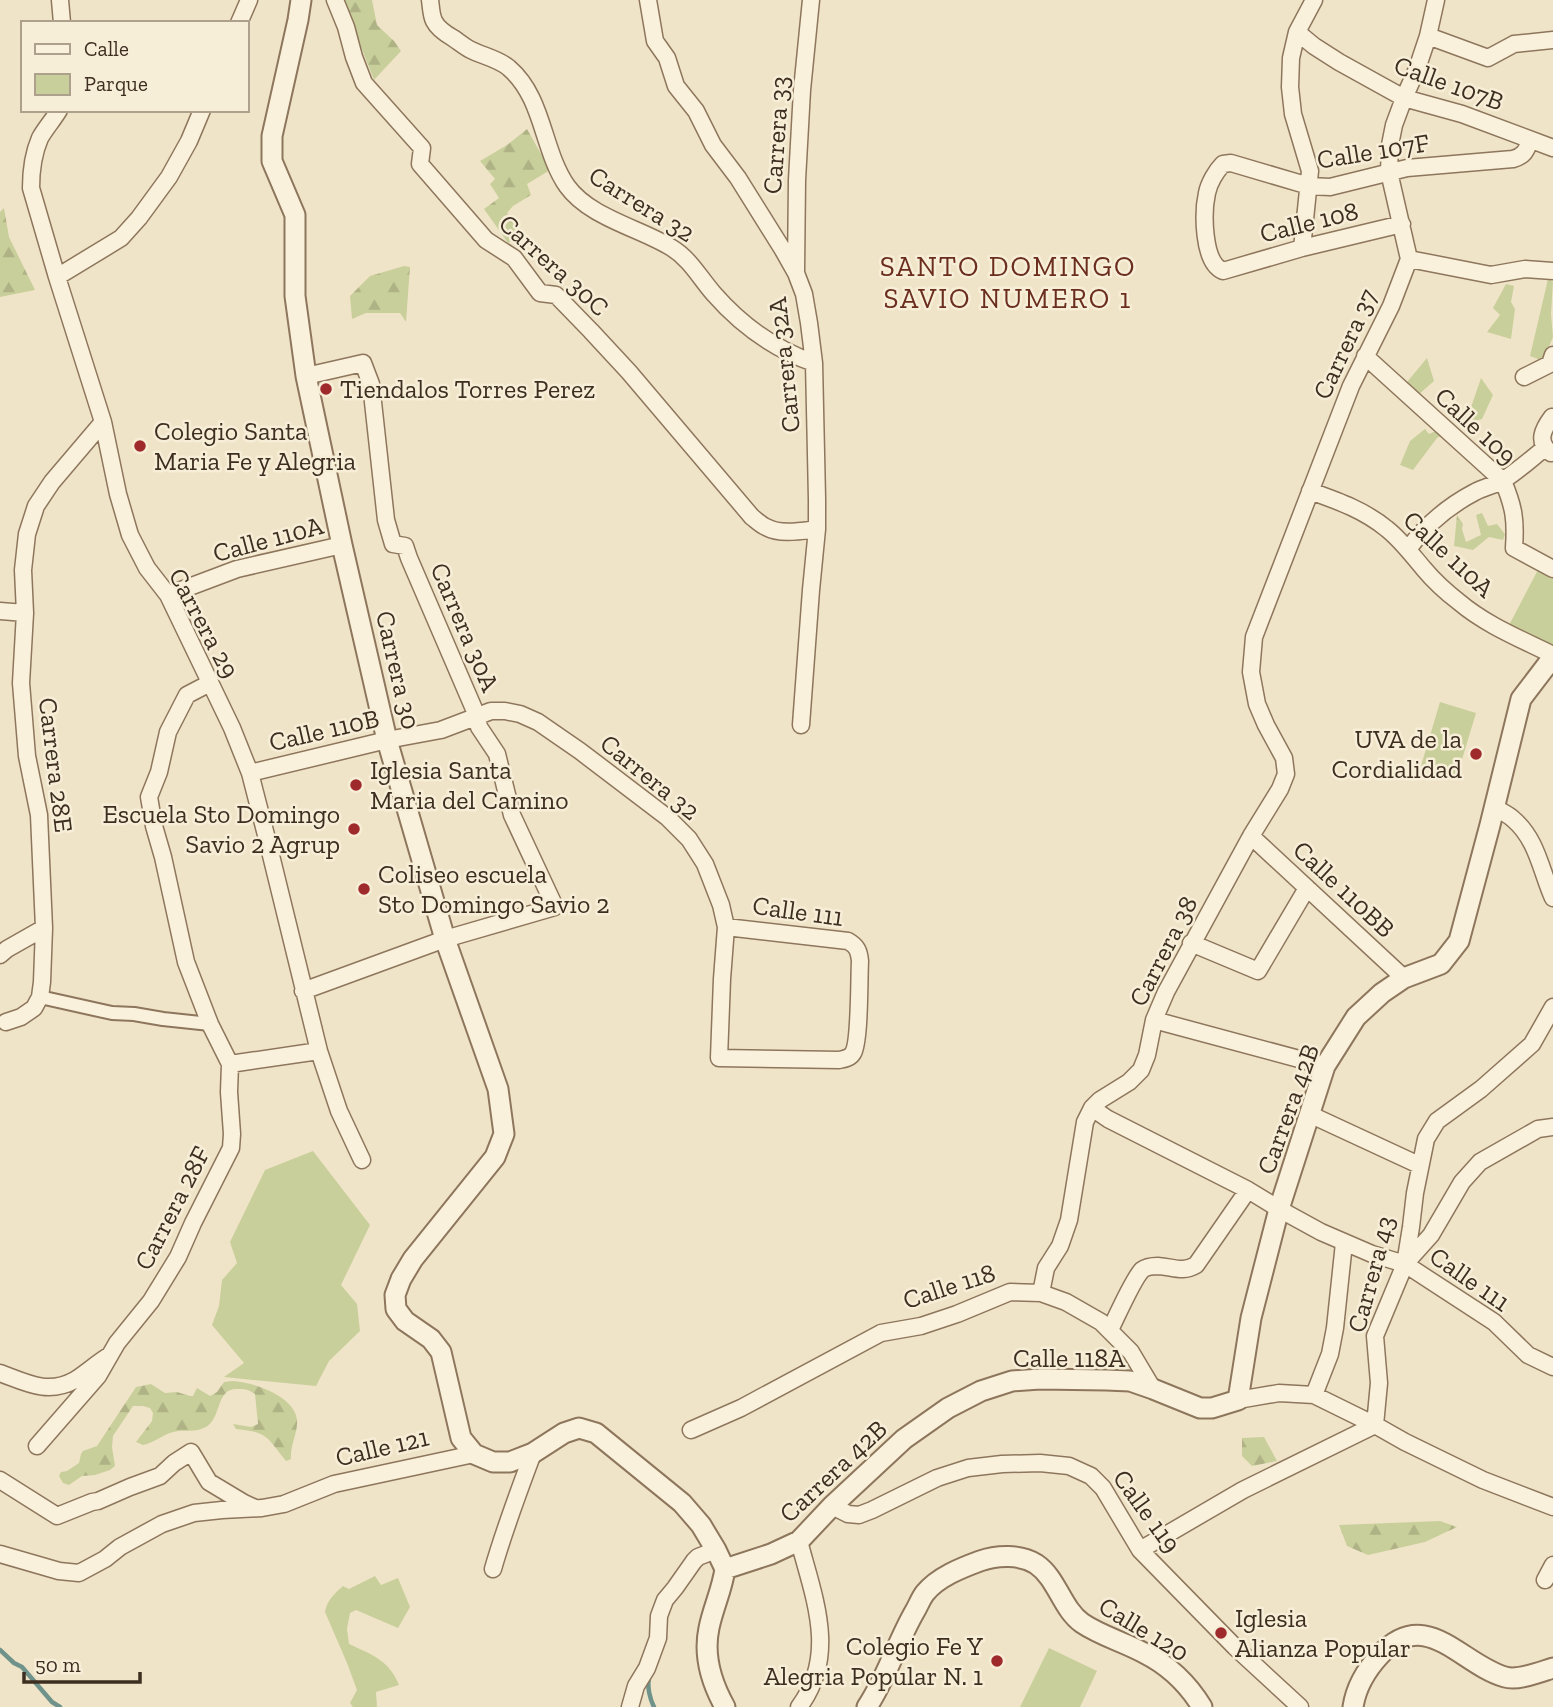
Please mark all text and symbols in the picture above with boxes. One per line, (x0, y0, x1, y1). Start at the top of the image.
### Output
legend (21, 21, 248, 112)
text: Calle (84, 36, 129, 61)
street label: Calle 107B (1390, 48, 1508, 118)
text: Parque (84, 71, 148, 96)
street label: Carrera 33 (756, 75, 796, 195)
street label: Calle 107F (1315, 126, 1431, 176)
street label: Carrera 32 (583, 159, 701, 249)
street label: Calle 108 (1256, 194, 1362, 250)
street label: Carrera 30C (492, 207, 616, 323)
district label: SANTO DOMINGO SAVIO NUMERO 1 (880, 250, 1136, 315)
street label: Carrera 37 (1306, 284, 1384, 404)
street label: Carrera 32A (761, 295, 807, 434)
place label: Tiendalos Torres Perez (340, 373, 595, 405)
street label: Calle 109 (1428, 380, 1524, 472)
marker: Tiendalos Torres Perez (318, 381, 334, 397)
place label: Colegio Santa Maria Fe y Alegria (154, 415, 357, 477)
marker: Colegio Santa Maria Fe y Alegria (132, 438, 148, 454)
street label: Calle 110A (1397, 504, 1502, 605)
street label: Calle 110A (209, 509, 328, 569)
street label: Carrera 30A (423, 558, 507, 697)
street label: Carrera 29 (162, 563, 246, 683)
street label: Carrera 30 (369, 608, 427, 732)
street label: Carrera 28E (32, 696, 80, 834)
street label: Calle 110B (266, 702, 382, 758)
place label: UVA de la Cordialidad (1332, 723, 1462, 785)
street label: Carrera 32 (594, 727, 706, 827)
marker: UVA de la Cordialidad (1468, 746, 1484, 762)
place label: Iglesia Santa Maria del Camino (370, 754, 569, 816)
marker: Iglesia Santa Maria del Camino (348, 777, 364, 793)
place label: Escuela Sto Domingo Savio 2 Agrup (103, 798, 340, 860)
marker: Escuela Sto Domingo Savio 2 Agrup (346, 821, 362, 837)
street label: Calle 110BB (1286, 834, 1402, 944)
place label: Coliseo escuela Sto Domingo Savio 2 (378, 858, 610, 920)
marker: Coliseo escuela Sto Domingo Savio 2 (356, 881, 372, 897)
street label: Calle 111 (751, 889, 845, 933)
street label: Carrera 38 (1122, 890, 1204, 1012)
street label: Carrera 42B (1250, 1040, 1326, 1178)
street label: Carrera 28F (127, 1141, 217, 1275)
street label: Carrera 43 (1340, 1212, 1402, 1336)
street label: Calle 111 (1423, 1240, 1517, 1318)
street label: Calle 118 (899, 1256, 999, 1316)
street label: Calle 118A (1013, 1342, 1126, 1374)
street label: Carrera 42B (772, 1413, 894, 1529)
street label: Calle 121 (332, 1421, 432, 1473)
street label: Calle 119 (1106, 1463, 1188, 1559)
street label: Calle 120 (1093, 1590, 1195, 1668)
place label: Iglesia Alianza Popular (1235, 1602, 1411, 1664)
marker: Iglesia Alianza Popular (1213, 1625, 1229, 1641)
place label: Colegio Fe Y Alegria Popular N. 1 (764, 1630, 983, 1692)
scale bar (24, 1640, 140, 1684)
text: 50 m (35, 1652, 81, 1677)
marker: Colegio Fe Y Alegria Popular N. 1 (989, 1653, 1005, 1669)

